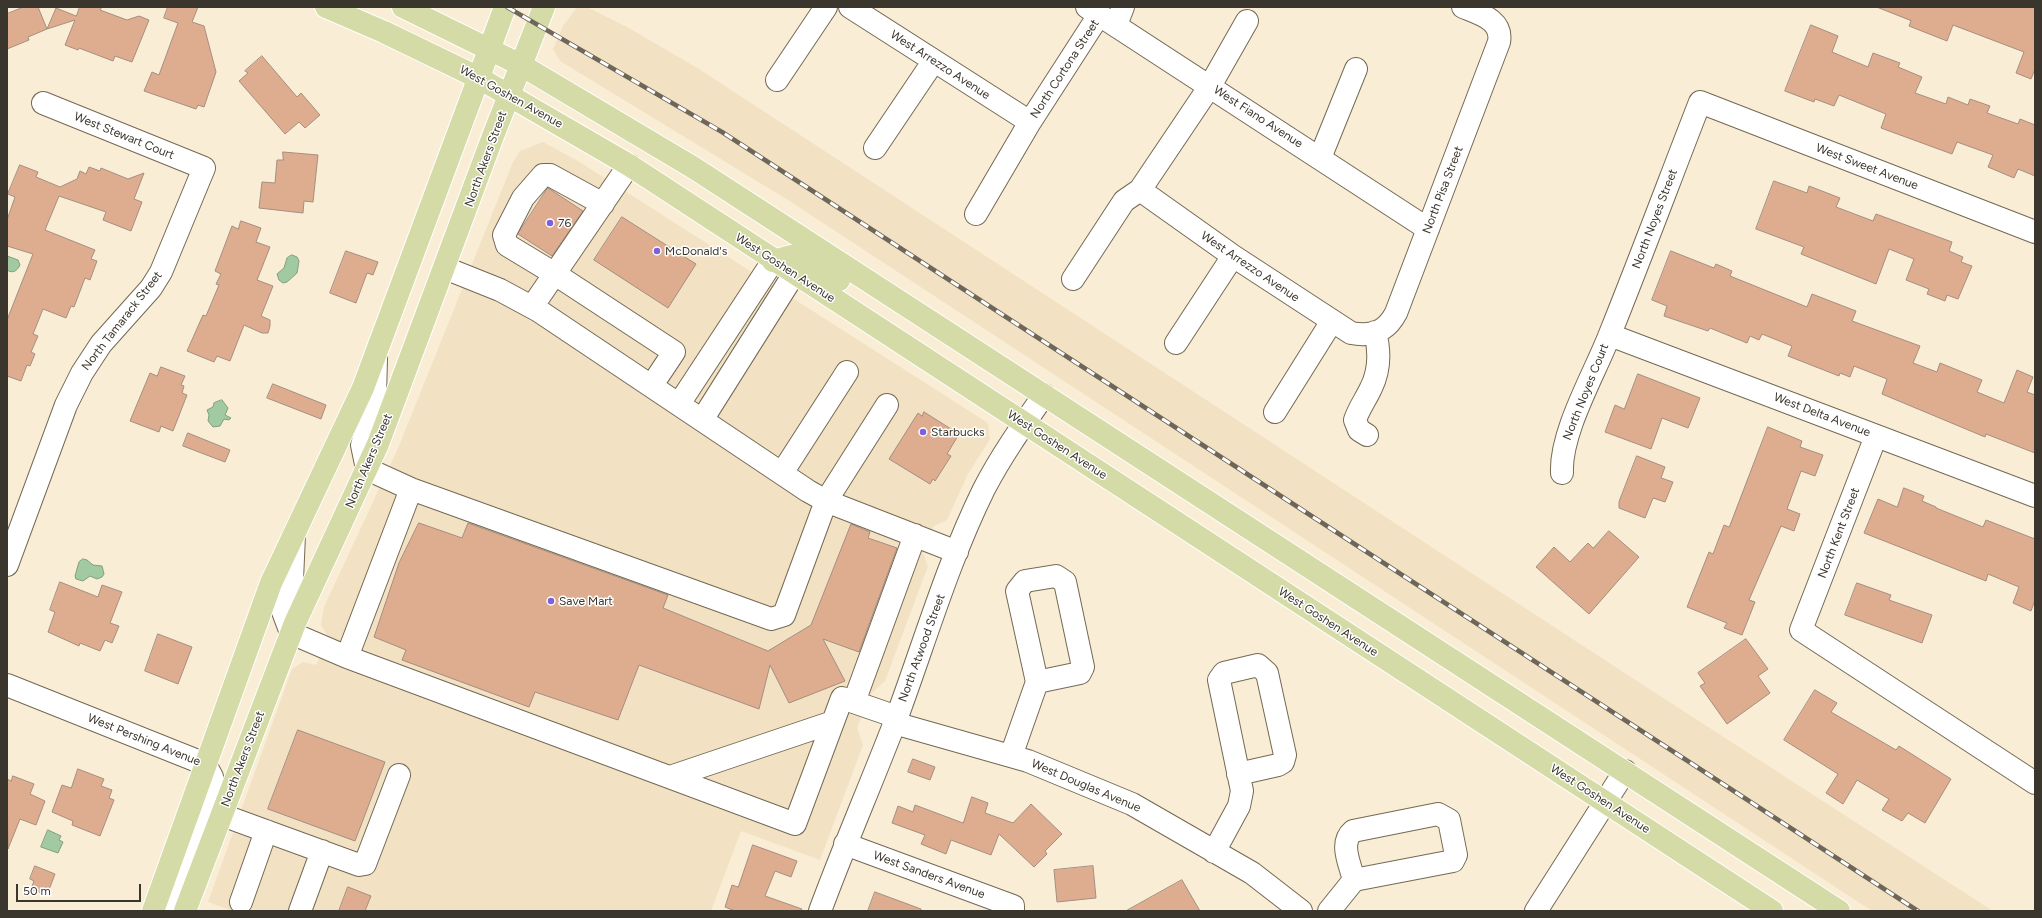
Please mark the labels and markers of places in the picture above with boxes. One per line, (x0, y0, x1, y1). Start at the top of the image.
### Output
place label: 76 (558, 216, 571, 230)
marker: 76 (545, 218, 555, 228)
place label: McDonald's (665, 244, 727, 258)
marker: McDonald's (652, 246, 662, 256)
place label: Starbucks (931, 425, 985, 439)
marker: Starbucks (918, 427, 928, 437)
place label: Save Mart (559, 594, 613, 608)
marker: Save Mart (546, 596, 556, 606)

